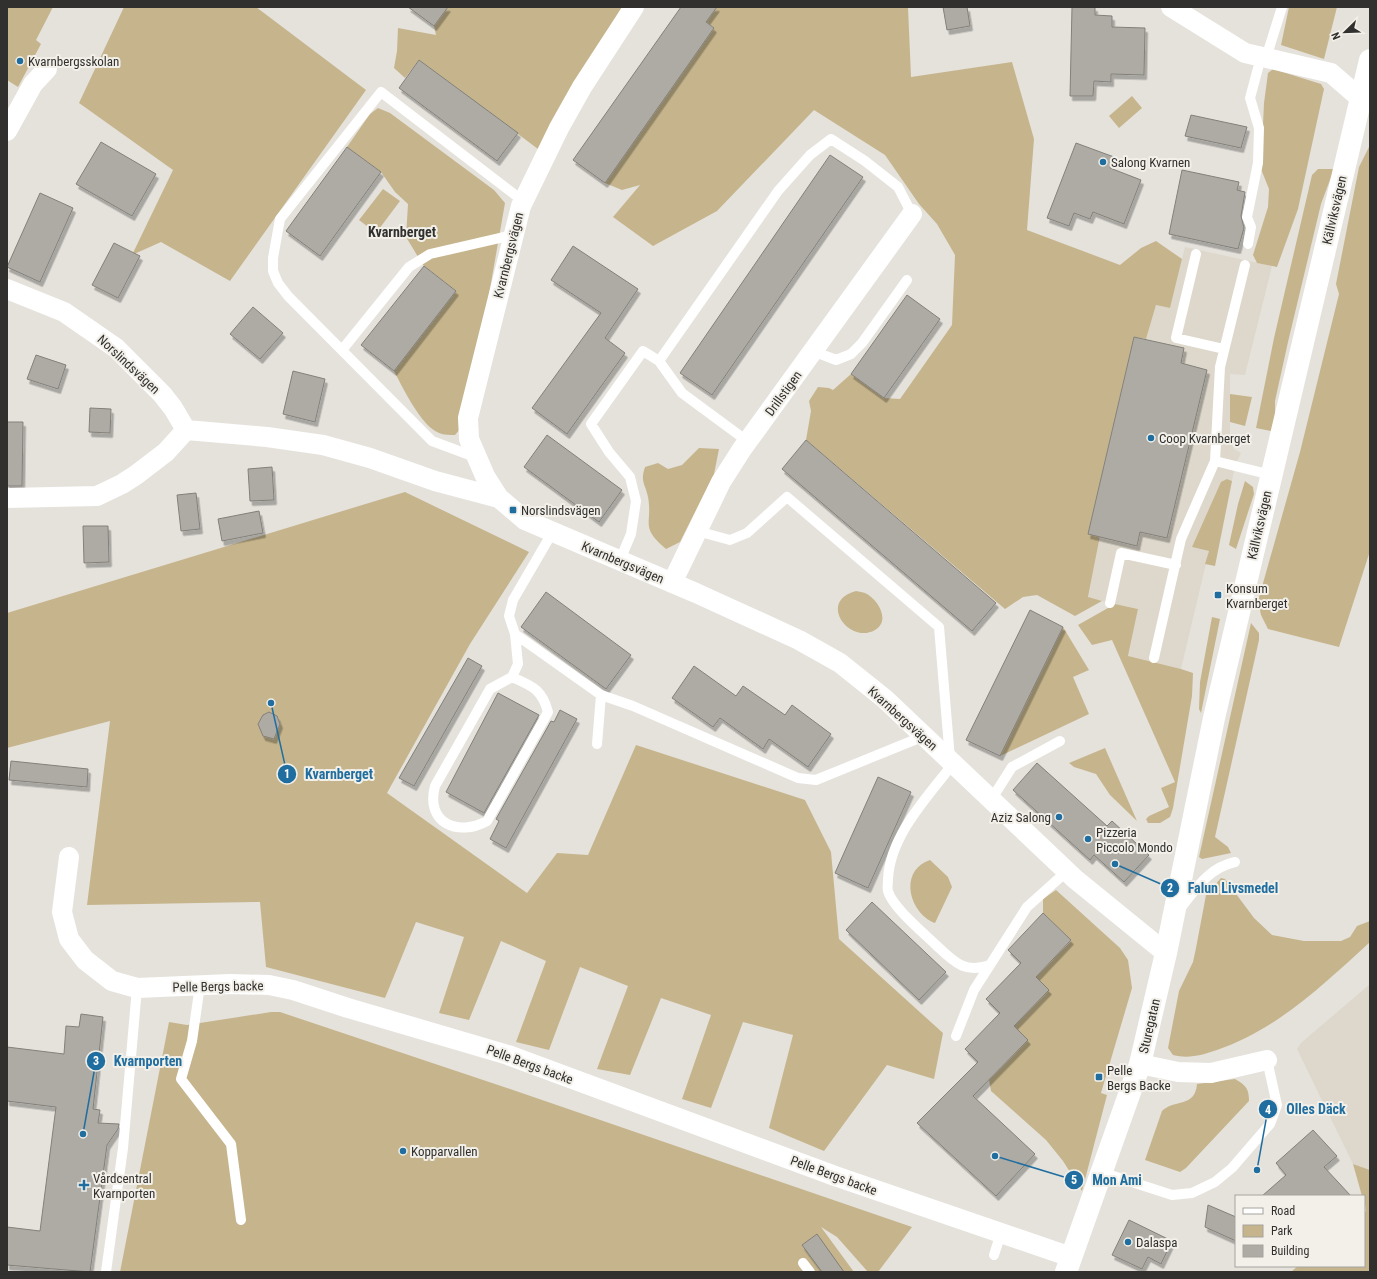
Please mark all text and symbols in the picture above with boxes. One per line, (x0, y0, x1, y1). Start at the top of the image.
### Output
north arrow (1325, 12, 1365, 52)
text: N (1329, 30, 1344, 41)
place label: Kvarnbergsskolan (28, 54, 119, 69)
marker: Kvarnbergsskolan (15, 56, 25, 66)
place label: Salong Kvarnen (1111, 155, 1190, 170)
marker: Salong Kvarnen (1098, 157, 1108, 167)
street label: Källviksvägen (1319, 174, 1350, 246)
street label: Kvarnbergsvägen (491, 211, 526, 300)
district label: Kvarnberget (368, 224, 436, 240)
street label: Norslindsvägen (94, 332, 163, 397)
street label: Drillstigen (762, 368, 805, 419)
place label: Coop Kvarnberget (1159, 431, 1250, 446)
marker: Coop Kvarnberget (1146, 433, 1156, 443)
street label: Källviksvägen (1244, 489, 1275, 561)
place label: Norslindsvägen (521, 503, 601, 518)
marker: Norslindsvägen (508, 505, 518, 515)
street label: Kvarnbergsvägen (579, 538, 666, 587)
place label: Konsum Kvarnberget (1226, 581, 1288, 611)
marker: Konsum Kvarnberget (1213, 590, 1223, 600)
street label: Kvarnbergsvägen (865, 683, 940, 753)
callout: Kvarnberget (277, 761, 381, 787)
text: Kvarnberget (305, 766, 373, 782)
text: 1 (284, 767, 290, 781)
place label: Aziz Salong (991, 810, 1051, 825)
marker: Aziz Salong (1054, 812, 1064, 822)
place label: Pizzeria Piccolo Mondo (1096, 825, 1173, 855)
marker: Pizzeria Piccolo Mondo (1083, 834, 1093, 844)
callout: Falun Livsmedel (1160, 875, 1287, 901)
text: Falun Livsmedel (1188, 880, 1278, 896)
text: 2 (1167, 881, 1173, 895)
street label: Pelle Bergs backe (172, 978, 264, 995)
street label: Sturegatan (1136, 997, 1163, 1055)
street label: Pelle Bergs backe (484, 1042, 575, 1087)
callout: Kvarnporten (86, 1048, 190, 1074)
text: Kvarnporten (114, 1053, 182, 1069)
text: 3 (93, 1054, 99, 1068)
place label: Pelle Bergs Backe (1107, 1063, 1171, 1093)
marker: Pelle Bergs Backe (1094, 1072, 1104, 1082)
callout: Olles Däck (1258, 1096, 1354, 1122)
text: Olles Däck (1286, 1101, 1346, 1117)
text: 4 (1265, 1103, 1271, 1117)
place label: Kopparvallen (411, 1144, 478, 1159)
marker: Kopparvallen (398, 1146, 408, 1156)
street label: Pelle Bergs backe (788, 1153, 879, 1198)
callout: Mon Ami (1064, 1167, 1150, 1193)
place label: Vårdcentral Kvarnporten (93, 1171, 155, 1201)
text: Mon Ami (1092, 1172, 1142, 1188)
text: 5 (1071, 1173, 1077, 1187)
marker: Vårdcentral Kvarnporten (78, 1179, 90, 1191)
legend (1235, 1195, 1365, 1267)
text: Road (1271, 1204, 1295, 1218)
text: Park (1271, 1224, 1293, 1238)
place label: Dalaspa (1136, 1235, 1177, 1250)
marker: Dalaspa (1123, 1237, 1133, 1247)
text: Building (1271, 1244, 1309, 1258)

